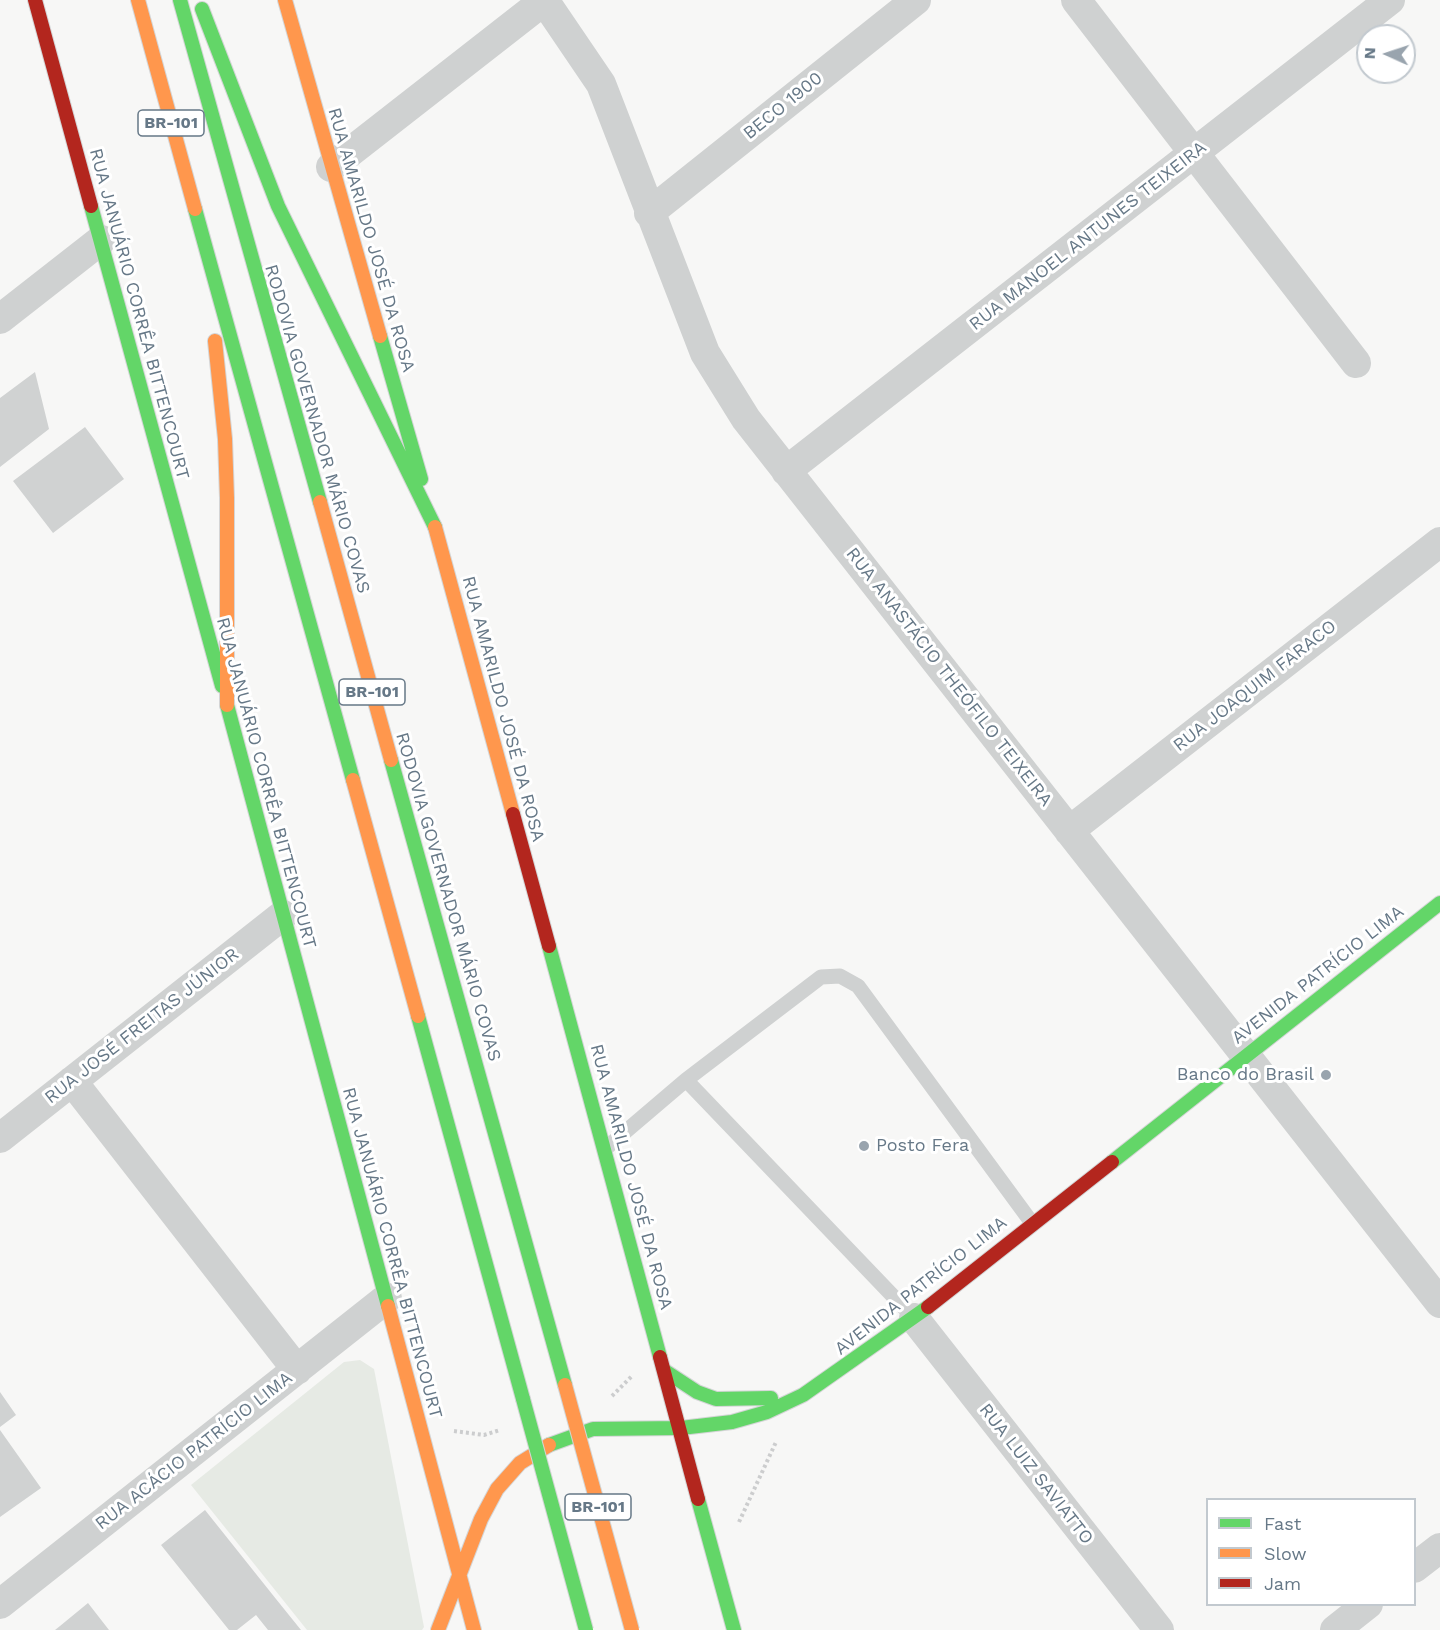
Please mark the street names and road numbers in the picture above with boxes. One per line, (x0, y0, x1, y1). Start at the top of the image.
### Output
street label: BECO 1900 (739, 68, 827, 144)
street label: RUA AMARILDO JOSÉ DA ROSA (323, 105, 419, 375)
road number: BR-101 (138, 110, 204, 136)
street label: RUA MANOEL ANTUNES TEIXEIRA (965, 137, 1211, 335)
street label: RUA JANUÁRIO CORRÊA BITTENCOURT (84, 146, 194, 482)
street label: RODOVIA GOVERNADOR MÁRIO COVAS (260, 262, 374, 596)
street label: RUA ANASTÁCIO THEÓFILO TEIXEIRA (841, 543, 1057, 811)
street label: RUA AMARILDO JOSÉ DA ROSA (457, 574, 549, 844)
street label: RUA JANUÁRIO CORRÊA BITTENCOURT (211, 615, 321, 951)
street label: RUA JOAQUIM FARACO (1169, 616, 1341, 756)
road number: BR-101 (339, 679, 405, 705)
street label: RODOVIA GOVERNADOR MÁRIO COVAS (391, 730, 505, 1064)
street label: AVENIDA PATRÍCIO LIMA (1228, 901, 1408, 1049)
street label: RUA JOSÉ FREITAS JÚNIOR (41, 943, 243, 1109)
street label: RUA AMARILDO JOSÉ DA ROSA (585, 1042, 677, 1312)
street label: RUA JANUÁRIO CORRÊA BITTENCOURT (337, 1085, 447, 1421)
street label: AVENIDA PATRÍCIO LIMA (831, 1212, 1011, 1360)
street label: RUA ACÁCIO PATRÍCIO LIMA (91, 1367, 297, 1535)
street label: RUA LUIZ SAVIATTO (974, 1399, 1098, 1549)
road number: BR-101 (565, 1494, 631, 1520)

